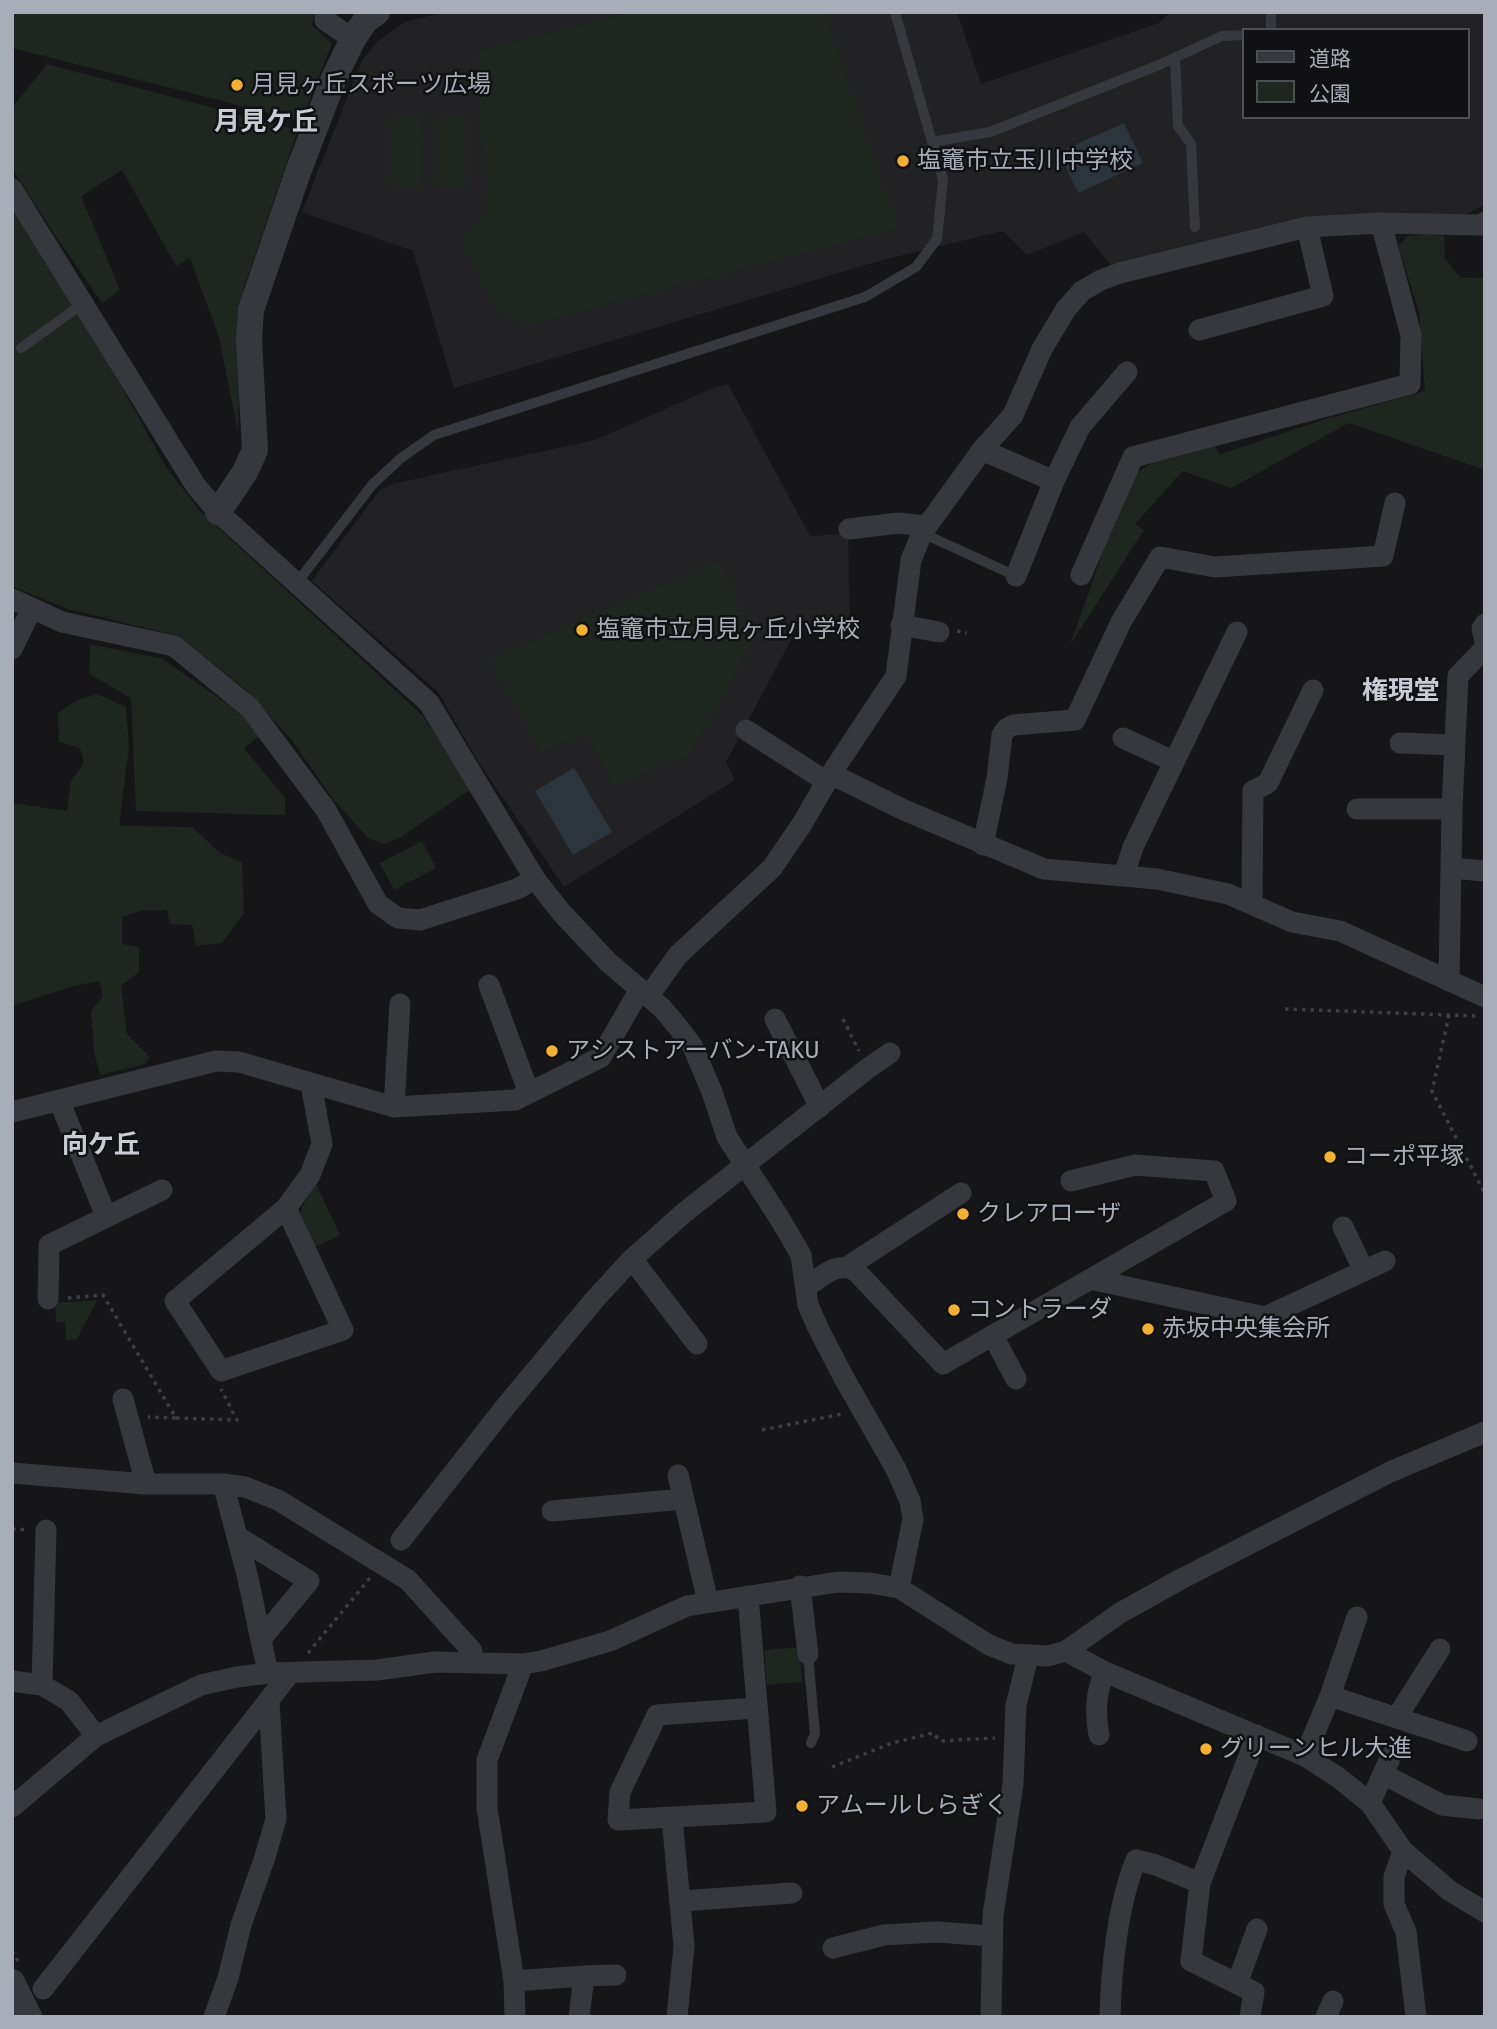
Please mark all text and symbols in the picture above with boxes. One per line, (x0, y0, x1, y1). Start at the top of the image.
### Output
legend (1242, 28, 1469, 119)
text: 道路 (1309, 46, 1351, 72)
place label: 月見ヶ丘スポーツ広場 (251, 71, 491, 99)
marker: 月見ヶ丘スポーツ広場 (229, 77, 245, 93)
text: 公園 (1309, 81, 1351, 107)
district label: 月見ケ丘 (214, 107, 318, 139)
place label: 塩竈市立玉川中学校 (917, 147, 1133, 175)
marker: 塩竈市立玉川中学校 (895, 153, 911, 169)
place label: 塩竈市立月見ヶ丘小学校 (596, 616, 860, 644)
marker: 塩竈市立月見ヶ丘小学校 (574, 622, 590, 638)
district label: 権現堂 (1362, 676, 1440, 708)
place label: アシストアーバン-TAKU (566, 1037, 820, 1065)
marker: アシストアーバン-TAKU (544, 1043, 560, 1059)
district label: 向ケ丘 (62, 1130, 140, 1162)
place label: コーポ平塚 (1344, 1143, 1464, 1171)
marker: コーポ平塚 (1322, 1149, 1338, 1165)
place label: クレアローザ (977, 1200, 1121, 1228)
marker: クレアローザ (955, 1206, 971, 1222)
place label: コントラーダ (968, 1296, 1112, 1324)
marker: コントラーダ (946, 1302, 962, 1318)
place label: 赤坂中央集会所 (1162, 1315, 1330, 1343)
marker: 赤坂中央集会所 (1140, 1321, 1156, 1337)
place label: グリーンヒル大進 (1220, 1735, 1412, 1763)
marker: グリーンヒル大進 (1198, 1741, 1214, 1757)
place label: アムールしらぎく (816, 1792, 1008, 1820)
marker: アムールしらぎく (794, 1798, 810, 1814)

